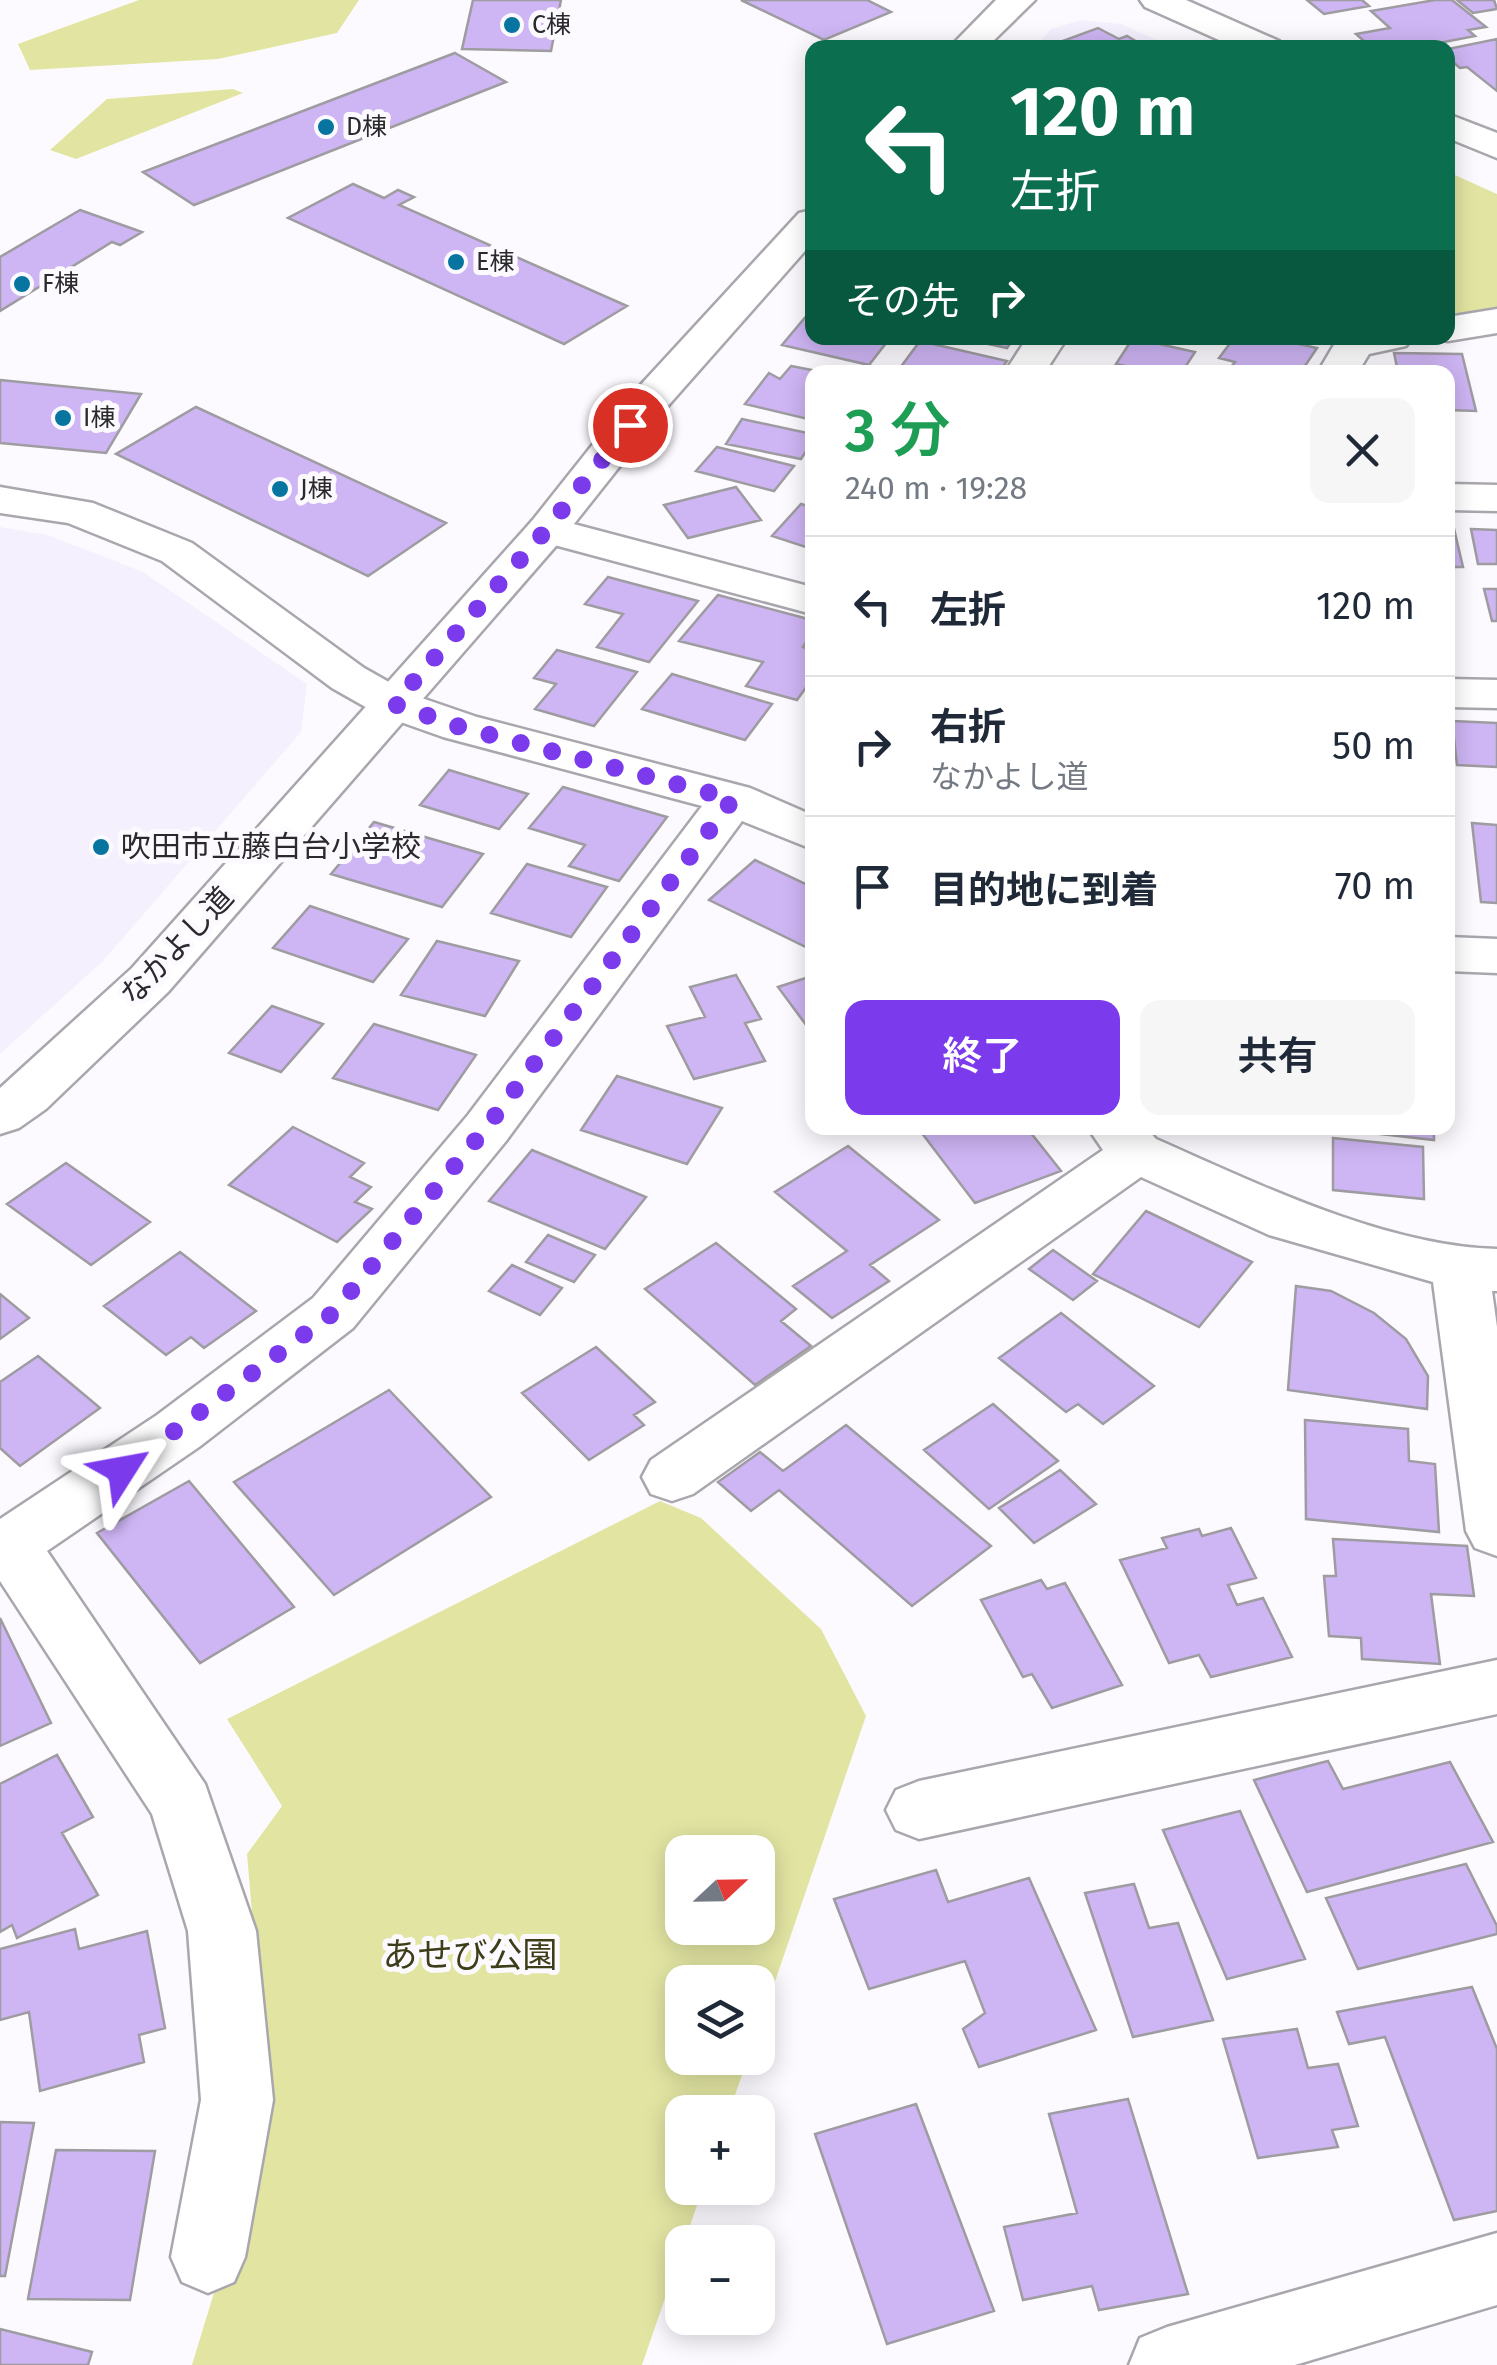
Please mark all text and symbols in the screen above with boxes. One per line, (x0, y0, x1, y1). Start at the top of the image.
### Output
place label: C棟 (532, 10, 571, 40)
marker: C棟 (501, 14, 523, 36)
text: 120 m (1010, 70, 1195, 154)
icon: left (845, 80, 975, 210)
place label: D棟 (346, 112, 387, 142)
marker: D棟 (315, 116, 337, 138)
text: 左折 (1010, 165, 1100, 219)
place label: E棟 (476, 247, 514, 277)
marker: E棟 (445, 251, 467, 273)
place label: F棟 (42, 269, 79, 299)
icon: right (979, 270, 1034, 325)
marker: F棟 (11, 273, 33, 295)
text: その先 (845, 278, 959, 324)
pin (588, 383, 673, 468)
text: 3 分 (845, 395, 951, 467)
icon: arrive (603, 398, 658, 453)
button: close (1310, 398, 1415, 503)
place label: I棟 (83, 403, 115, 433)
marker: I棟 (52, 407, 74, 429)
text: 240 m · 19:28 (845, 469, 1027, 507)
place label: J棟 (300, 474, 333, 504)
marker: J棟 (269, 478, 291, 500)
icon: left (845, 579, 900, 634)
text: 120 m (1316, 583, 1415, 629)
text: 左折 (930, 587, 1006, 633)
text: 右折 (930, 704, 1006, 750)
icon: right (845, 719, 900, 774)
text: 50 m (1332, 723, 1415, 769)
text: なかよし道 (930, 758, 1088, 796)
place label: 吹田市立藤白台小学校 (121, 829, 421, 865)
marker: 吹田市立藤白台小学校 (90, 836, 112, 858)
icon: arrive (845, 859, 900, 914)
text: 70 m (1335, 863, 1415, 909)
text: 目的地に到着 (930, 867, 1158, 913)
street label: なかよし道 (113, 879, 241, 1013)
button: 終了 (845, 1000, 1120, 1115)
button: 共有 (1140, 1000, 1415, 1115)
position arrow (70, 1418, 174, 1522)
north arrow (665, 1835, 775, 1945)
map controls (665, 1835, 775, 2335)
park label: あせび公園 (382, 1934, 558, 1976)
button: layers (665, 1965, 775, 2075)
button: + (665, 2095, 775, 2205)
button: − (665, 2225, 775, 2335)

